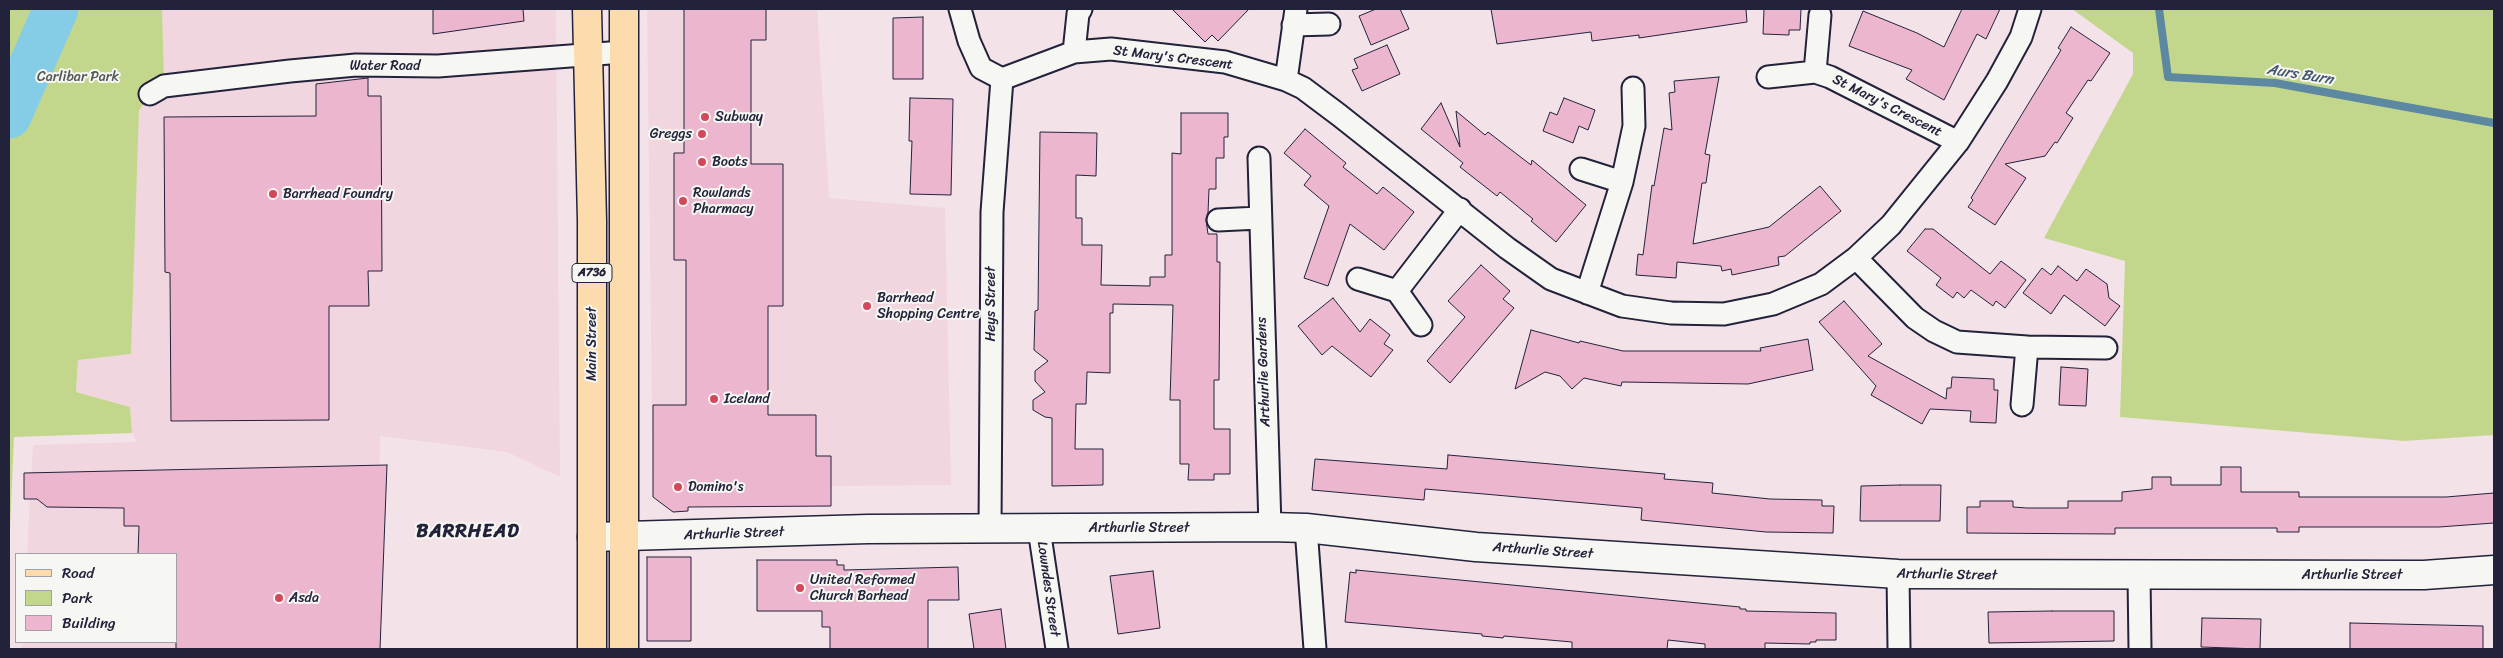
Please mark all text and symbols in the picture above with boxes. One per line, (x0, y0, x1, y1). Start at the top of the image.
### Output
street label: St Mary's Crescent (1112, 42, 1234, 74)
street label: Water Road (350, 58, 420, 74)
water label: Aurs Burn (2266, 61, 2334, 89)
park label: Carlibar Park (37, 69, 119, 85)
street label: St Mary's Crescent (1829, 71, 1945, 141)
place label: Subway (715, 109, 763, 125)
marker: Subway (699, 111, 711, 123)
place label: Greggs (650, 126, 692, 142)
marker: Greggs (696, 128, 708, 140)
place label: Boots (712, 154, 748, 170)
marker: Boots (696, 156, 708, 168)
place label: Rowlands Pharmacy (693, 185, 754, 218)
place label: Barrhead Foundry (283, 186, 393, 202)
marker: Barrhead Foundry (267, 188, 279, 200)
marker: Rowlands Pharmacy (677, 195, 689, 207)
road number: A736 (572, 264, 612, 282)
street label: Heys Street (983, 266, 999, 342)
place label: Barrhead Shopping Centre (877, 290, 980, 322)
marker: Barrhead Shopping Centre (861, 300, 873, 312)
street label: Main Street (584, 307, 600, 381)
street label: Arthurlie Gardens (1254, 317, 1274, 427)
place label: Iceland (724, 391, 770, 407)
marker: Iceland (708, 393, 720, 405)
place label: Domino's (688, 479, 744, 495)
marker: Domino's (672, 481, 684, 493)
street label: Arthurlie Street (1089, 520, 1189, 536)
district label: BARRHEAD (415, 521, 521, 543)
street label: Arthurlie Street (683, 524, 785, 544)
street label: Arthurlie Street (1492, 539, 1594, 563)
street label: Lowndes Street (1033, 540, 1063, 638)
legend (15, 553, 178, 643)
text: Road (62, 560, 94, 586)
street label: Arthurlie Street (1897, 566, 1997, 584)
street label: Arthurlie Street (2302, 567, 2402, 583)
place label: United Reformed Church Barhead (810, 572, 915, 604)
marker: United Reformed Church Barhead (794, 582, 806, 594)
text: Park (62, 585, 93, 611)
place label: Asda (289, 590, 319, 606)
marker: Asda (273, 592, 285, 604)
text: Building (62, 610, 116, 636)

